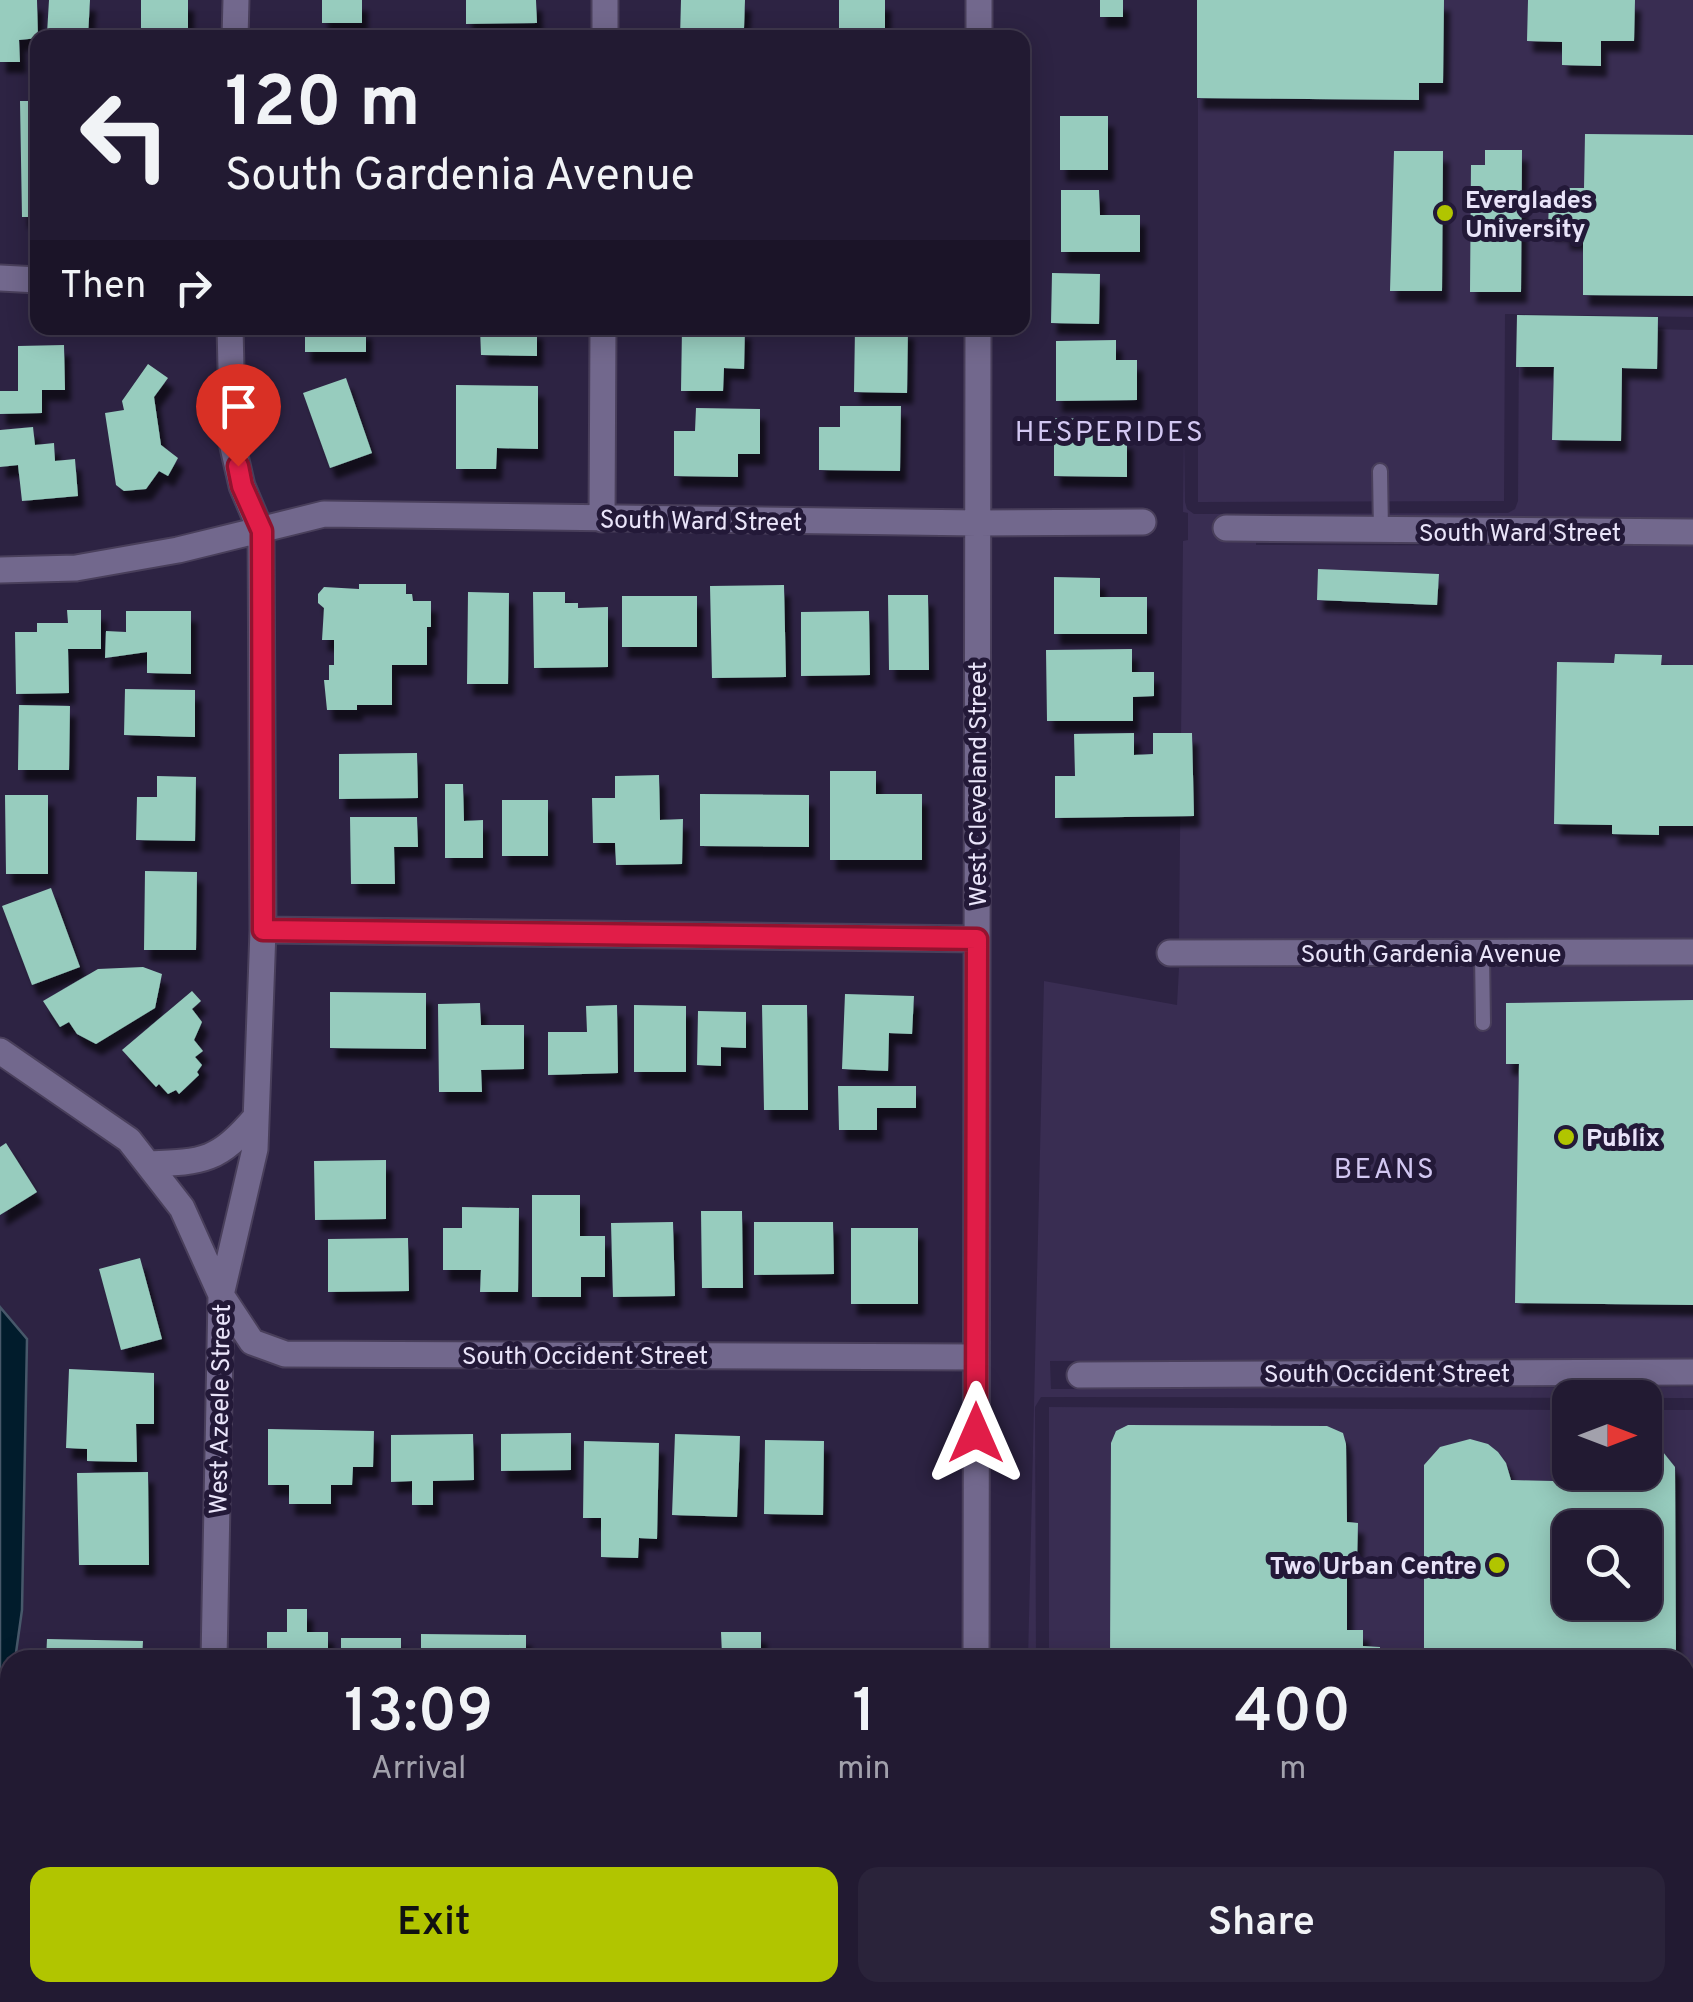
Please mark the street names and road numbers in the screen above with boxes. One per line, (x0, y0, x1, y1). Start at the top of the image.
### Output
street label: South Ward Street (599, 505, 803, 541)
street label: South Ward Street (1419, 519, 1621, 551)
street label: West Cleveland Street (964, 661, 996, 907)
street label: South Gardenia Avenue (1300, 940, 1562, 972)
street label: West Azeele Street (204, 1303, 240, 1515)
street label: South Occident Street (462, 1342, 708, 1374)
street label: South Occident Street (1264, 1360, 1510, 1392)

